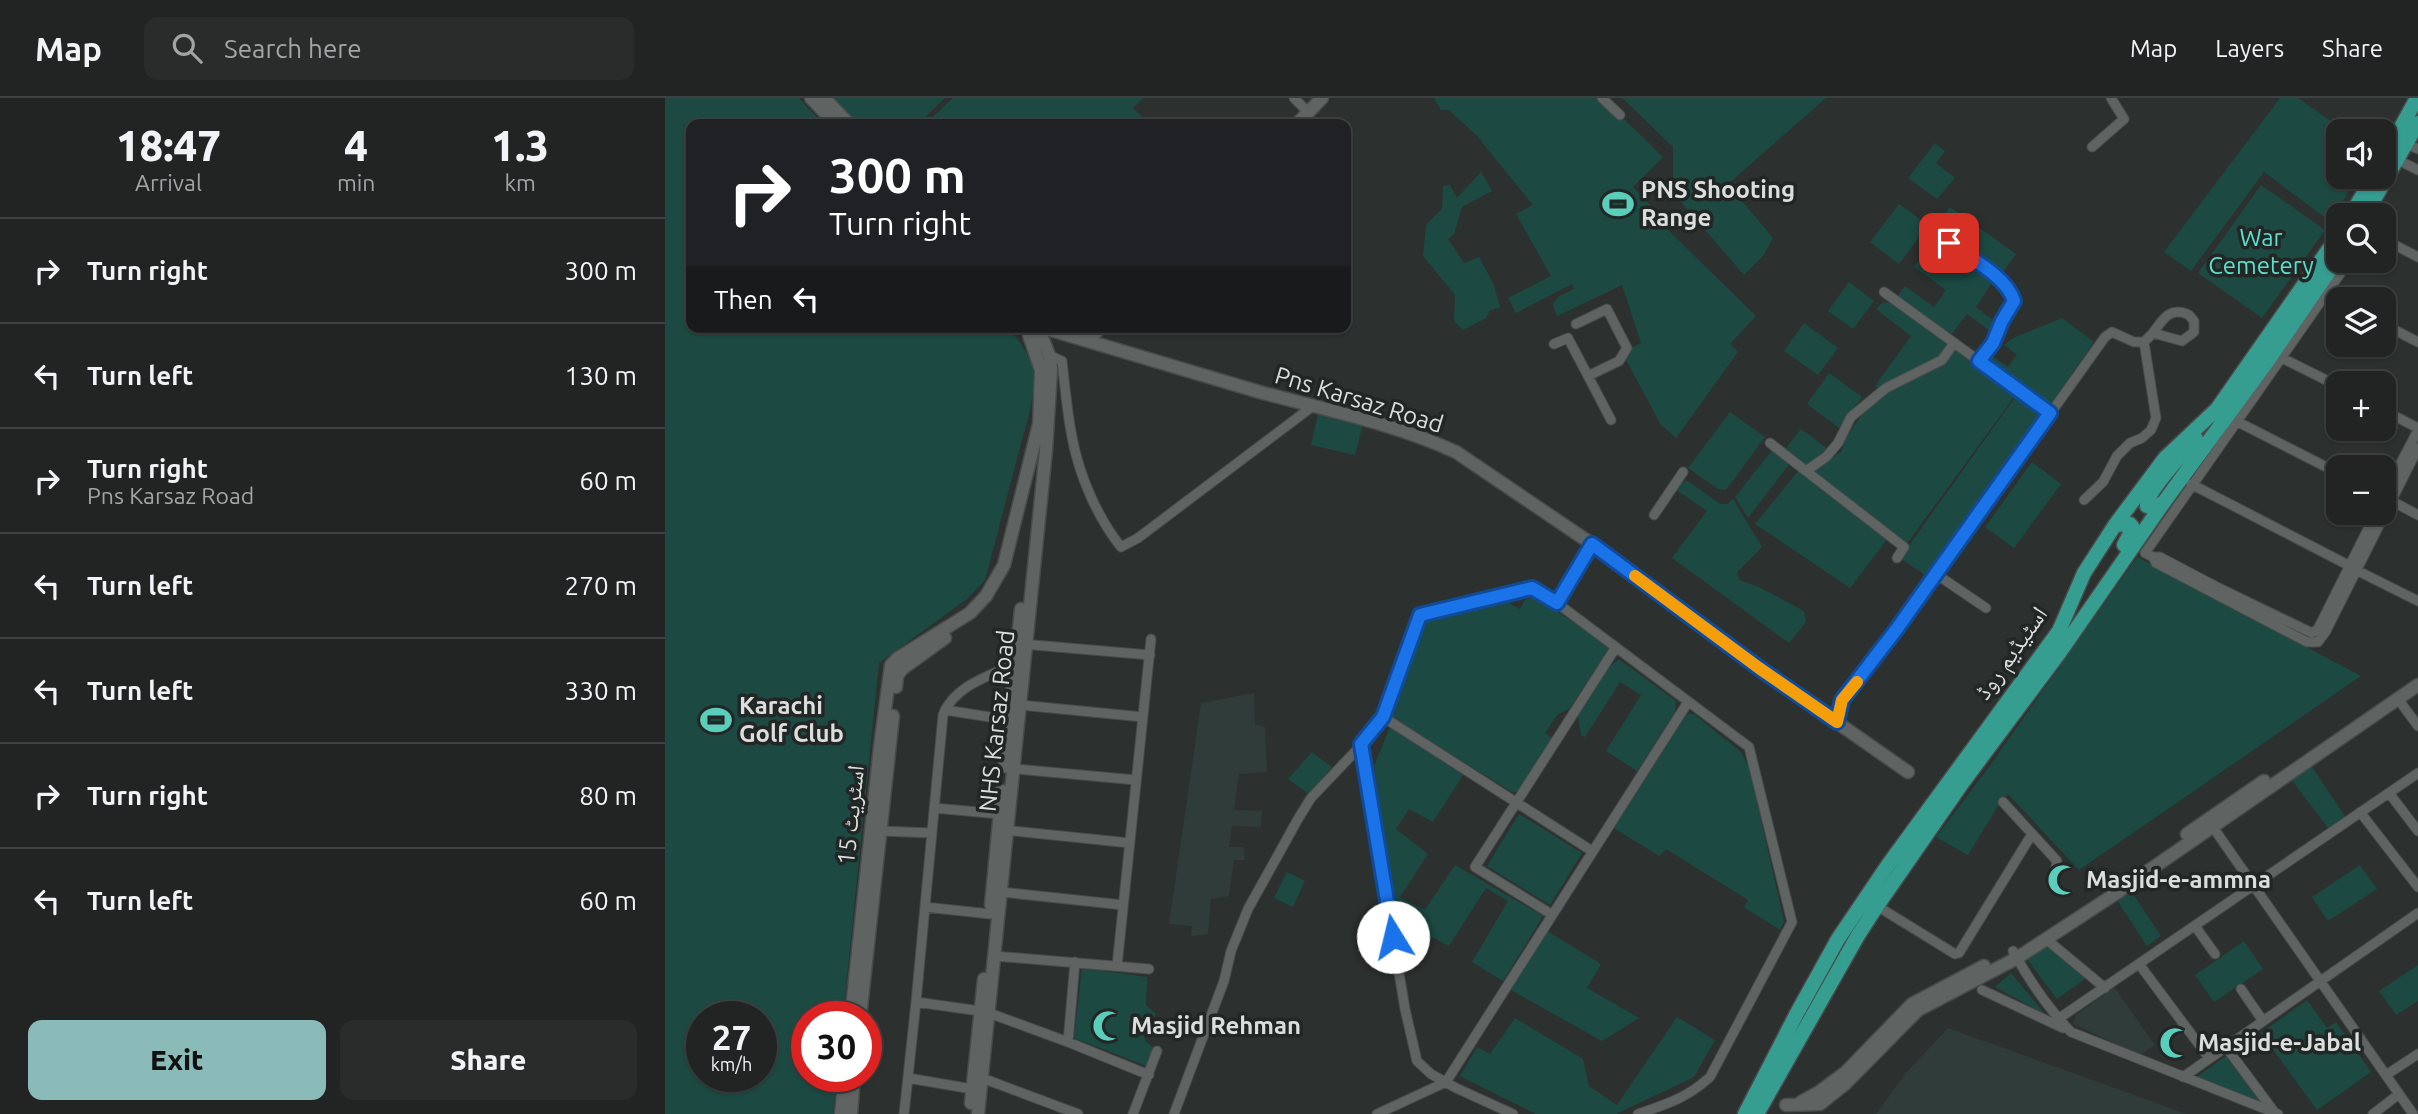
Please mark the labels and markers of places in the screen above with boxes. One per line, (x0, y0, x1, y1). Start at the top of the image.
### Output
place label: PNS Shooting Range (1641, 176, 1795, 231)
sports icon: PNS Shooting Range (1601, 187, 1635, 221)
pin (1919, 213, 1979, 273)
place label: Karachi Golf Club (739, 692, 844, 747)
sports icon: Karachi Golf Club (699, 703, 733, 737)
mosque icon: Masjid-e-ammna (2046, 863, 2080, 897)
place label: Masjid-e-ammna (2086, 866, 2271, 893)
mosque icon: Masjid Rehman (1091, 1009, 1125, 1043)
place label: Masjid Rehman (1131, 1012, 1301, 1039)
mosque icon: Masjid-e-Jabal (2158, 1026, 2192, 1060)
place label: Masjid-e-Jabal (2198, 1029, 2361, 1056)

